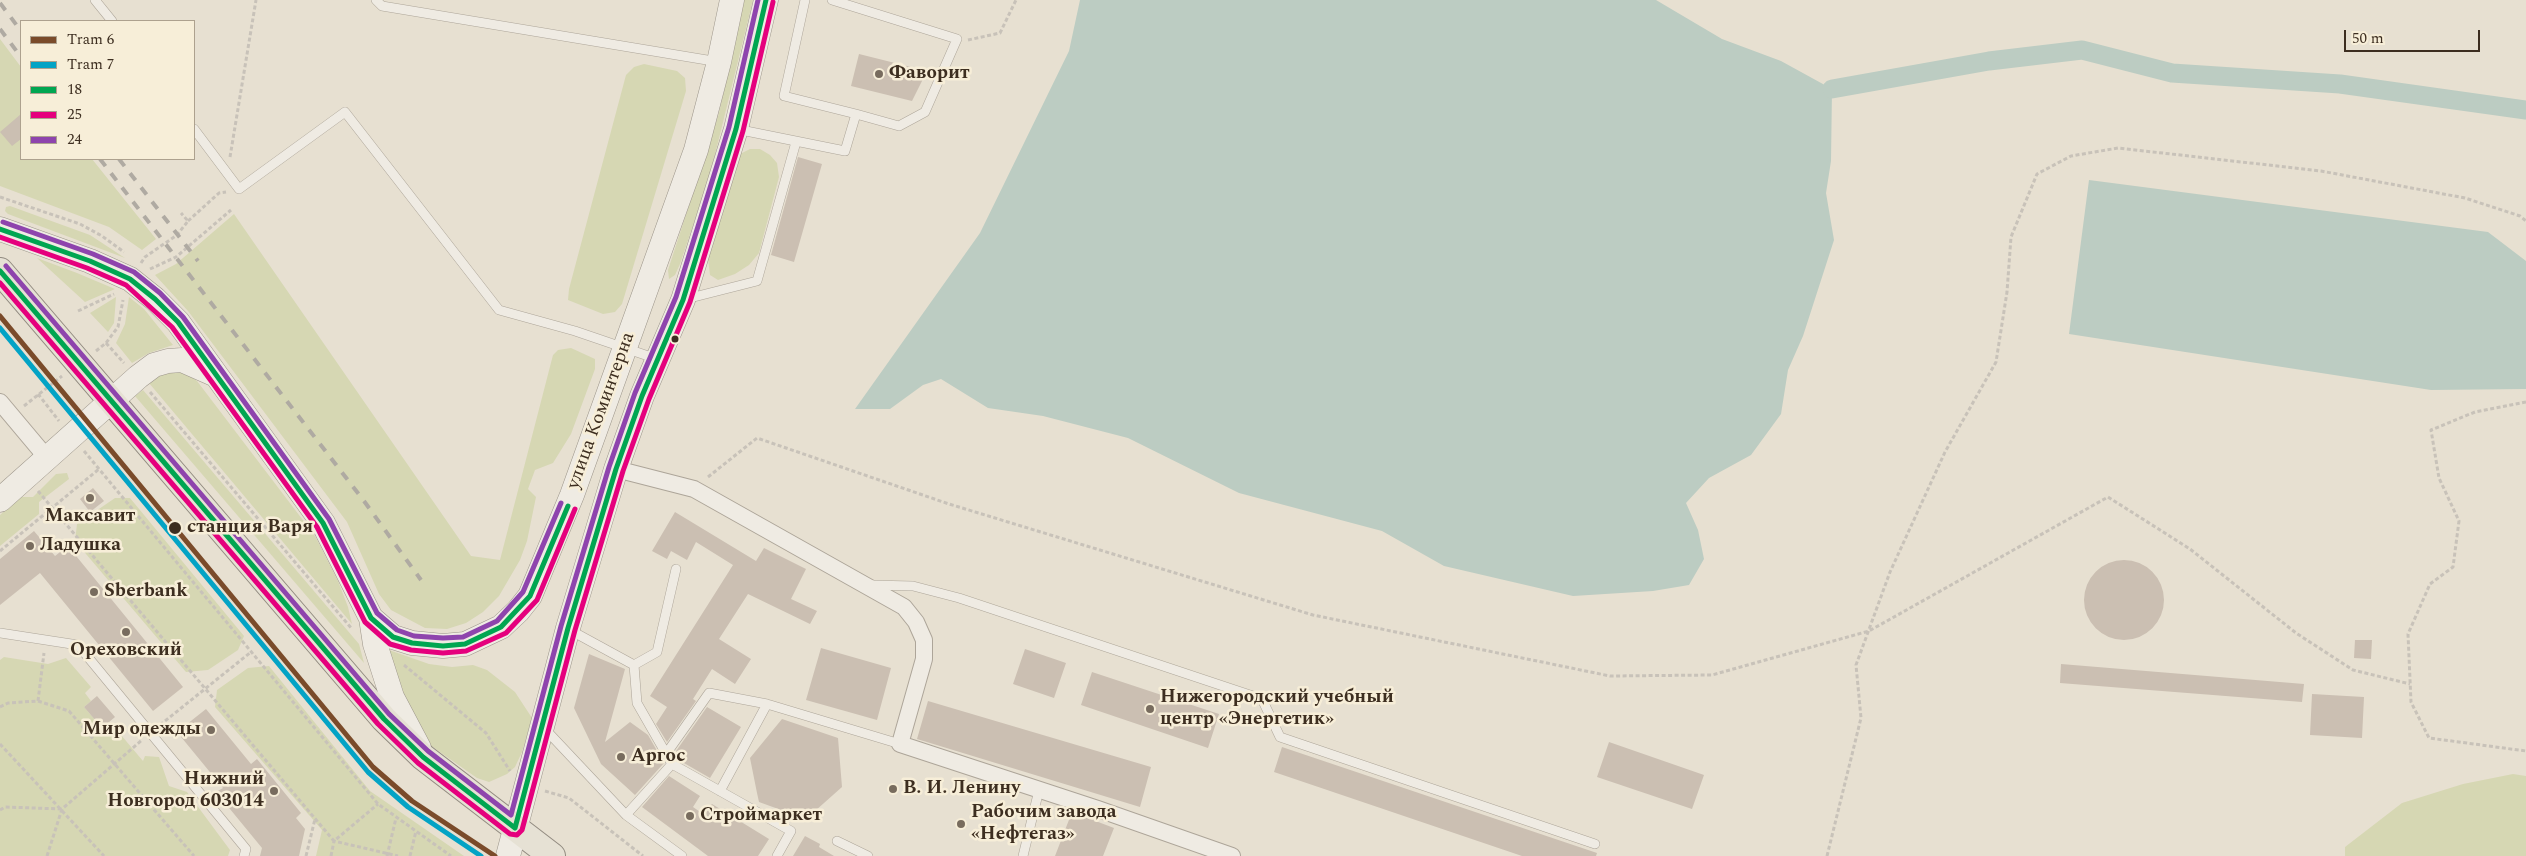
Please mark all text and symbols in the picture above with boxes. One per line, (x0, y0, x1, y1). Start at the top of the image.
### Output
legend (20, 20, 195, 160)
scale bar (2346, 20, 2482, 52)
text: 50 m (2352, 27, 2384, 50)
text: Tram 6 (67, 28, 114, 51)
text: Tram 7 (67, 53, 114, 76)
place label: Фаворит (889, 63, 970, 85)
marker: Фаворит (873, 68, 885, 80)
text: 18 (67, 78, 82, 101)
text: 25 (67, 103, 82, 126)
text: 24 (67, 128, 82, 151)
street label: улица Коминтерна (563, 329, 641, 493)
unlabelled marker (670, 334, 680, 344)
marker: Максавит (84, 492, 96, 504)
place label: Максавит (45, 506, 135, 528)
place label: станция Варя (187, 517, 313, 539)
marker: станция Варя (167, 520, 183, 536)
place label: Ладушка (40, 535, 121, 557)
marker: Ладушка (24, 540, 36, 552)
place label: Sberbank (104, 581, 188, 603)
marker: Sberbank (88, 586, 100, 598)
marker: Ореховский (120, 626, 132, 638)
place label: Ореховский (70, 640, 182, 662)
place label: Нижегородский учебный центр «Энергетик» (1160, 687, 1394, 731)
marker: Нижегородский учебный центр «Энергетик» (1144, 703, 1156, 715)
place label: Мир одежды (83, 719, 201, 741)
marker: Мир одежды (205, 724, 217, 736)
place label: Аргос (631, 746, 685, 768)
marker: Аргос (615, 751, 627, 763)
place label: Нижний Новгород 603014 (107, 769, 264, 813)
place label: В. И. Ленину (903, 778, 1020, 800)
marker: В. И. Ленину (887, 783, 899, 795)
marker: Нижний Новгород 603014 (268, 785, 280, 797)
place label: Рабочим завода «Нефтегаз» (971, 802, 1116, 846)
place label: Строймаркет (700, 805, 822, 827)
marker: Строймаркет (684, 810, 696, 822)
marker: Рабочим завода «Нефтегаз» (955, 818, 967, 830)

